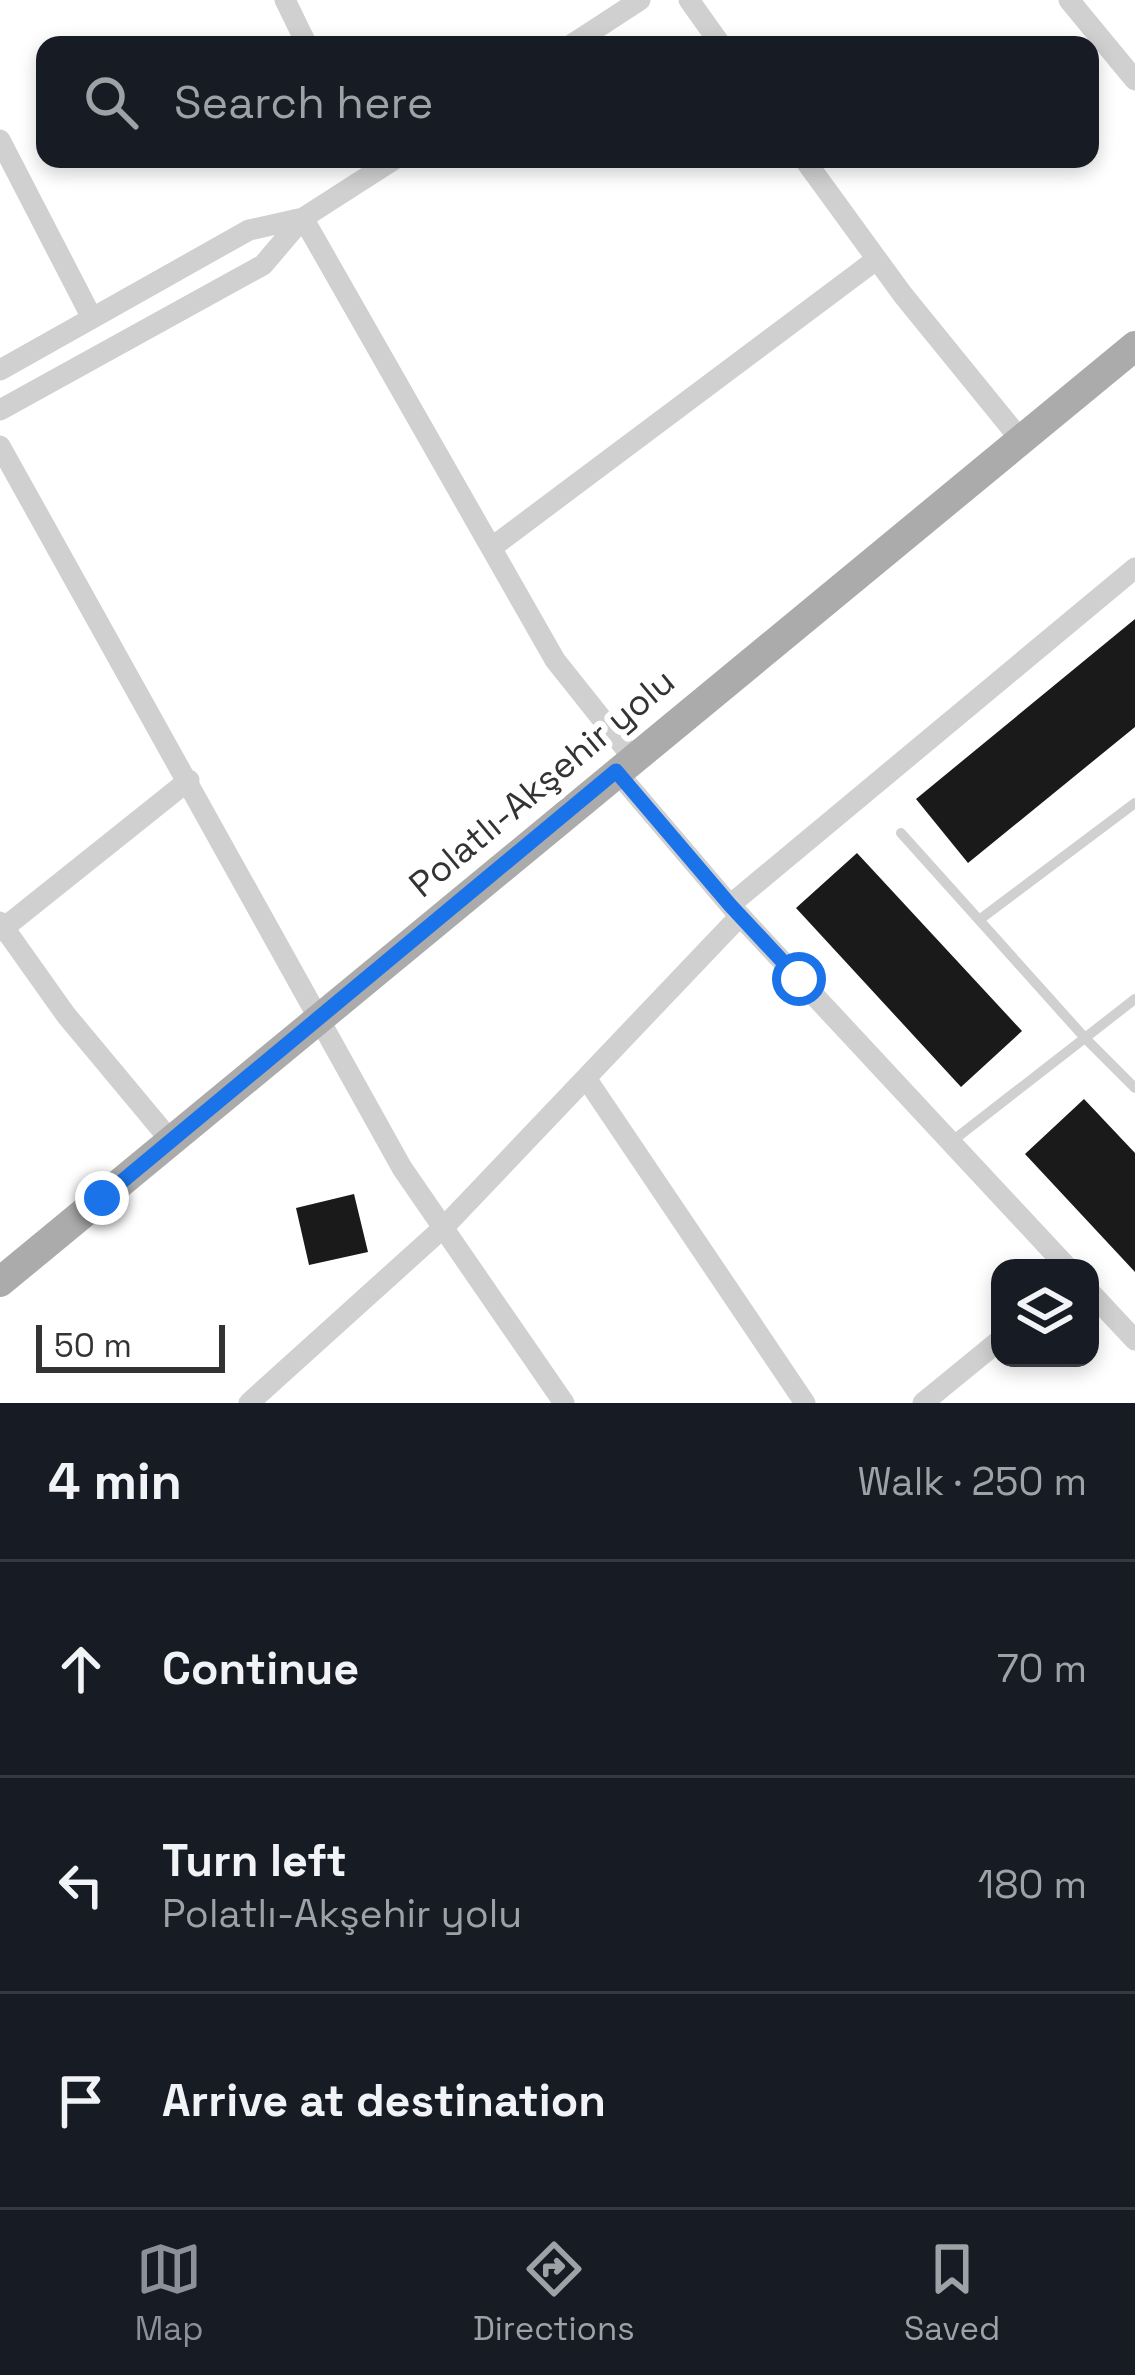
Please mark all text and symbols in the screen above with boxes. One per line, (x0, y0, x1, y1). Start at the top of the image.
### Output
search box (36, 36, 1099, 168)
icon: search (78, 69, 144, 135)
text: Search here (174, 74, 433, 131)
street label: Polatlı-Akşehir yolu (400, 659, 684, 907)
route start (772, 952, 826, 1006)
route end (75, 1171, 129, 1225)
map controls (991, 1259, 1099, 1367)
button: layers (991, 1259, 1099, 1367)
scale bar (36, 1319, 225, 1372)
text: 50 m (54, 1325, 132, 1367)
text: 4 min (48, 1449, 182, 1514)
text: Walk · 250 m (858, 1457, 1087, 1506)
icon: ahead (48, 1636, 114, 1702)
text: Continue (162, 1640, 359, 1697)
text: 70 m (997, 1644, 1087, 1693)
text: Turn left (162, 1832, 347, 1889)
icon: left (48, 1852, 114, 1918)
text: 180 m (978, 1860, 1087, 1909)
text: Polatlı-Akşehir yolu (162, 1889, 522, 1938)
icon: arrive (48, 2068, 114, 2134)
text: Arrive at destination (162, 2072, 606, 2129)
tab: Map (135, 2236, 203, 2350)
tab: Directions (473, 2236, 635, 2350)
tab: Saved (904, 2236, 1000, 2350)

